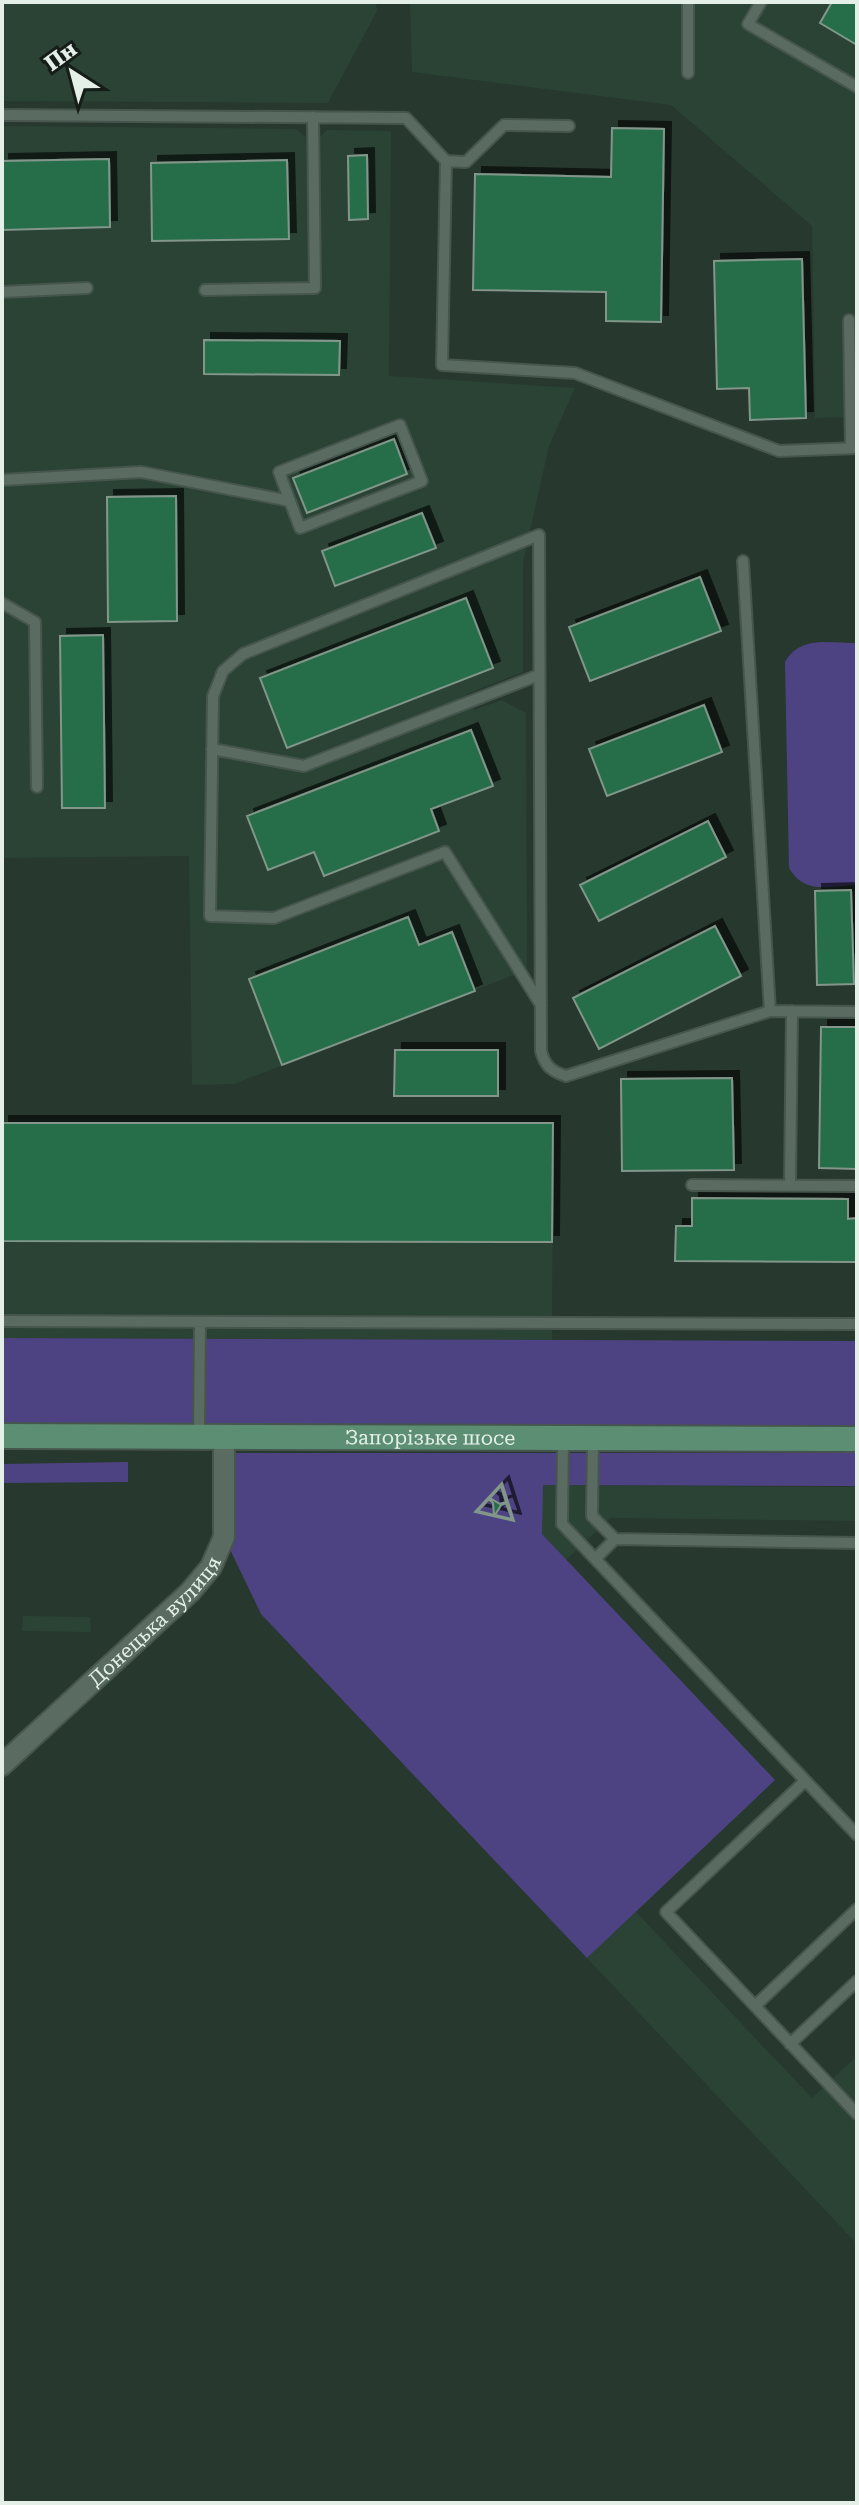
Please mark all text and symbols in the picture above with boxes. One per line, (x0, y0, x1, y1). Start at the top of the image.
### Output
north arrow (32, 32, 112, 112)
text: Пн (40, 36, 81, 76)
street label: Запорізьке шосе (345, 1425, 515, 1450)
street label: Донецька вулиця (83, 1553, 226, 1691)

